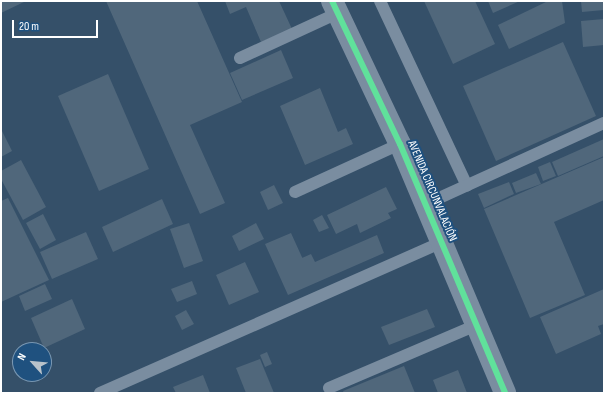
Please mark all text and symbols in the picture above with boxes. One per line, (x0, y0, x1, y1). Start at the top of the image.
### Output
scale bar (14, 12, 100, 38)
text: 20 m (19, 19, 39, 34)
street label: AVENIDA CIRCUNVALACIÓN (404, 138, 460, 244)
north arrow (12, 342, 52, 382)
text: N (15, 351, 29, 362)

